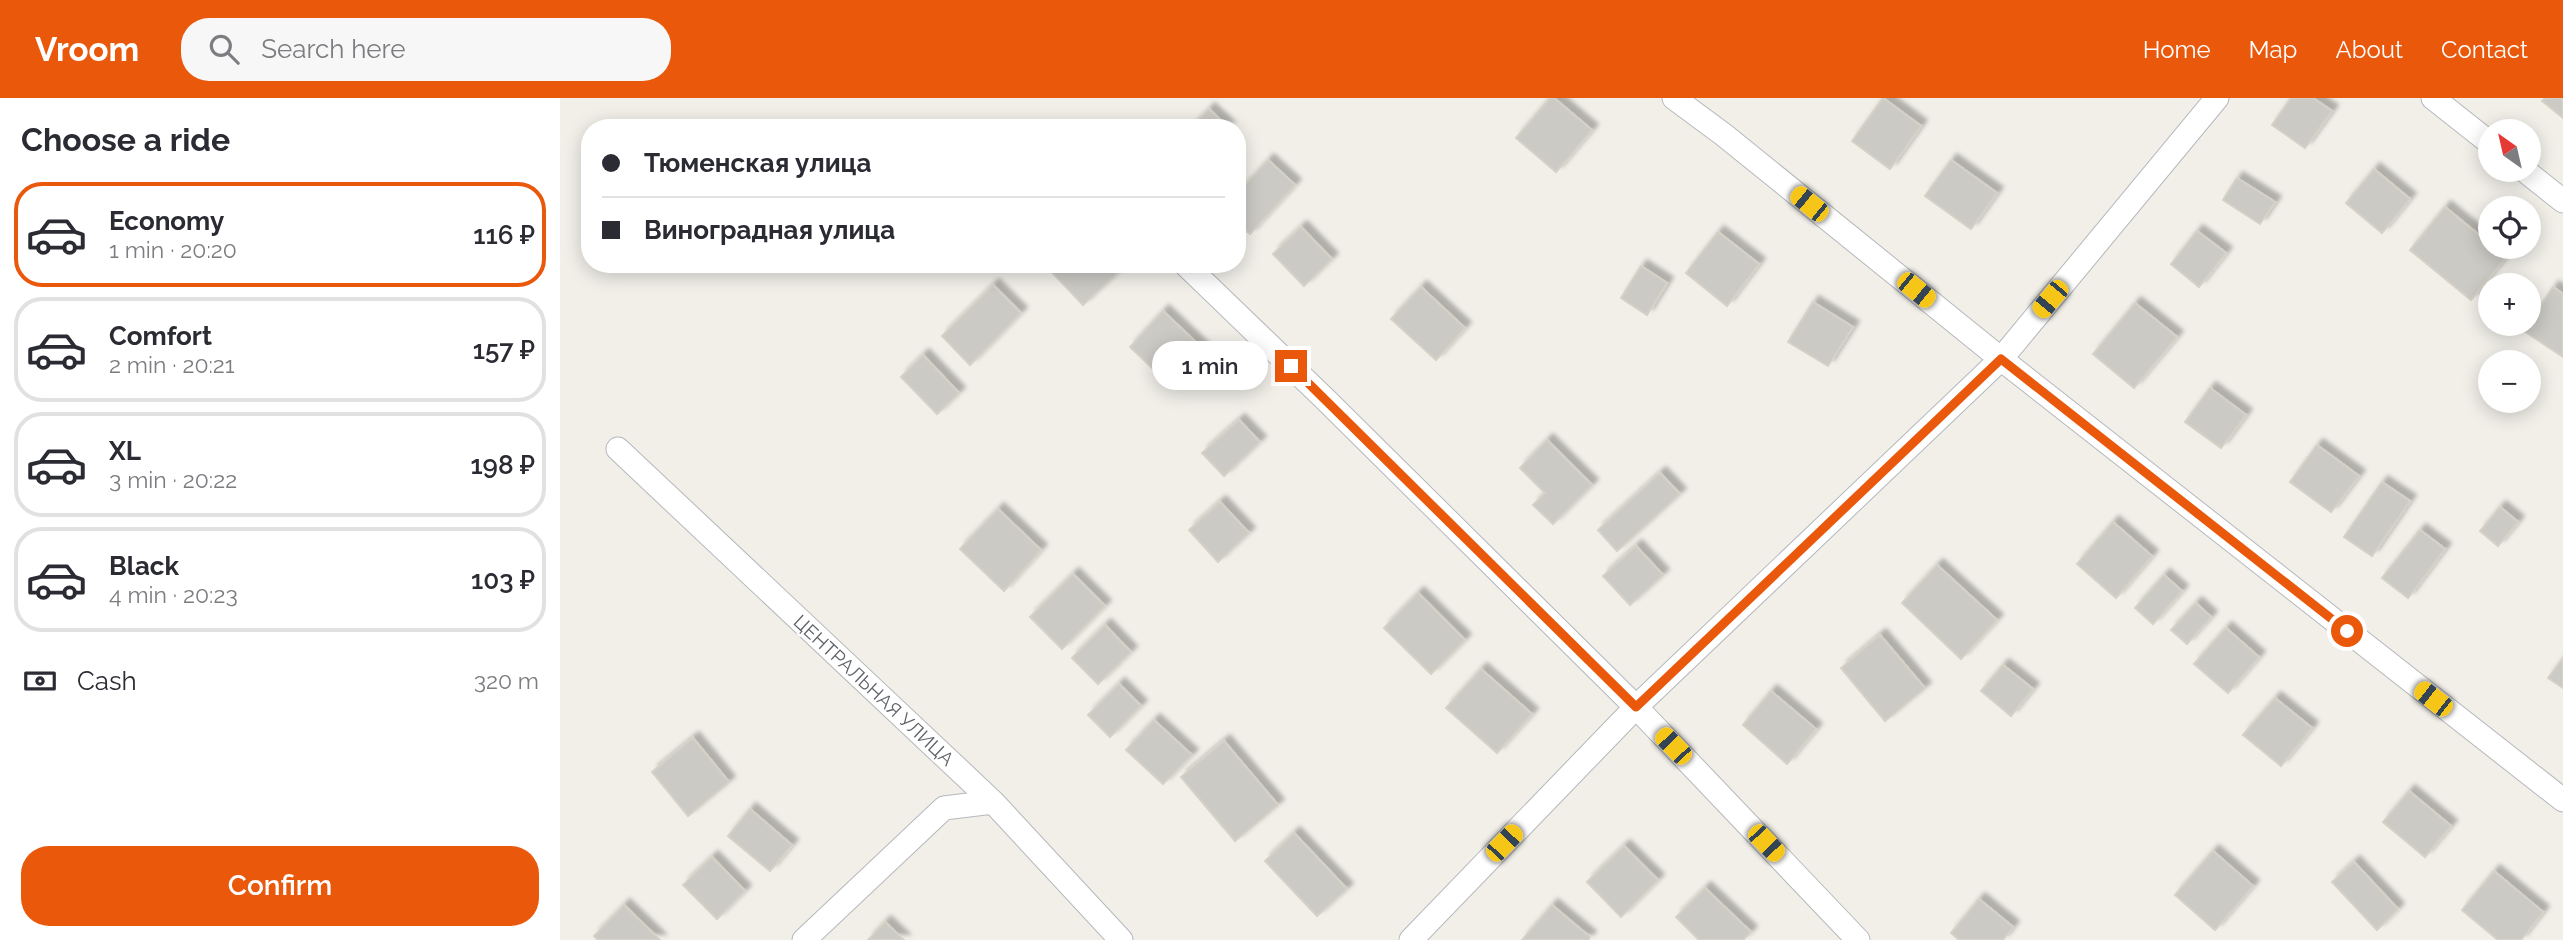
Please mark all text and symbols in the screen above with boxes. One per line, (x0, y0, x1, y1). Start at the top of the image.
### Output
search box (181, 18, 671, 81)
text: Vroom (35, 30, 139, 69)
icon: search (205, 30, 243, 68)
text: Search here (261, 34, 406, 64)
text: Home (2143, 35, 2211, 64)
text: Map (2249, 35, 2297, 64)
text: About (2335, 35, 2403, 64)
text: Contact (2441, 35, 2528, 64)
north arrow (2478, 119, 2541, 182)
map controls (2478, 119, 2541, 413)
text: Choose a ride (21, 121, 230, 158)
text: Тюменская улица (644, 148, 871, 178)
car (1787, 183, 1832, 225)
button: locate (2478, 196, 2541, 259)
icon: car (25, 203, 88, 266)
text: Economy (109, 206, 224, 236)
text: Виноградная улица (644, 215, 895, 245)
text: 116 ₽ (473, 220, 535, 250)
text: 1 min · 20:20 (109, 236, 237, 263)
car (1894, 269, 1939, 311)
button: + (2478, 273, 2541, 336)
car (2029, 276, 2072, 322)
icon: car (25, 318, 88, 381)
text: Comfort (109, 321, 212, 351)
text: 157 ₽ (473, 335, 535, 365)
callout: 1 min (1151, 342, 1266, 390)
route end (1275, 350, 1307, 382)
button: − (2478, 350, 2541, 413)
text: 2 min · 20:21 (109, 351, 235, 378)
text: 1 min (1181, 352, 1239, 379)
icon: car (25, 433, 88, 496)
text: XL (109, 436, 141, 466)
text: 198 ₽ (470, 450, 535, 480)
text: 3 min · 20:22 (109, 466, 237, 493)
icon: car (25, 548, 88, 611)
text: Black (109, 551, 179, 581)
text: 103 ₽ (471, 565, 535, 595)
text: 4 min · 20:23 (109, 581, 238, 608)
street label: ЦЕНТРАЛЬНАЯ УЛИЦА (789, 610, 959, 770)
route start (2331, 615, 2363, 647)
icon: cash (21, 662, 59, 700)
text: Cash (77, 666, 137, 696)
text: 320 m (474, 667, 539, 694)
car (2410, 678, 2457, 720)
car (1651, 724, 1696, 768)
car (1482, 821, 1527, 865)
car (1744, 821, 1789, 865)
button: Confirm (21, 846, 539, 926)

